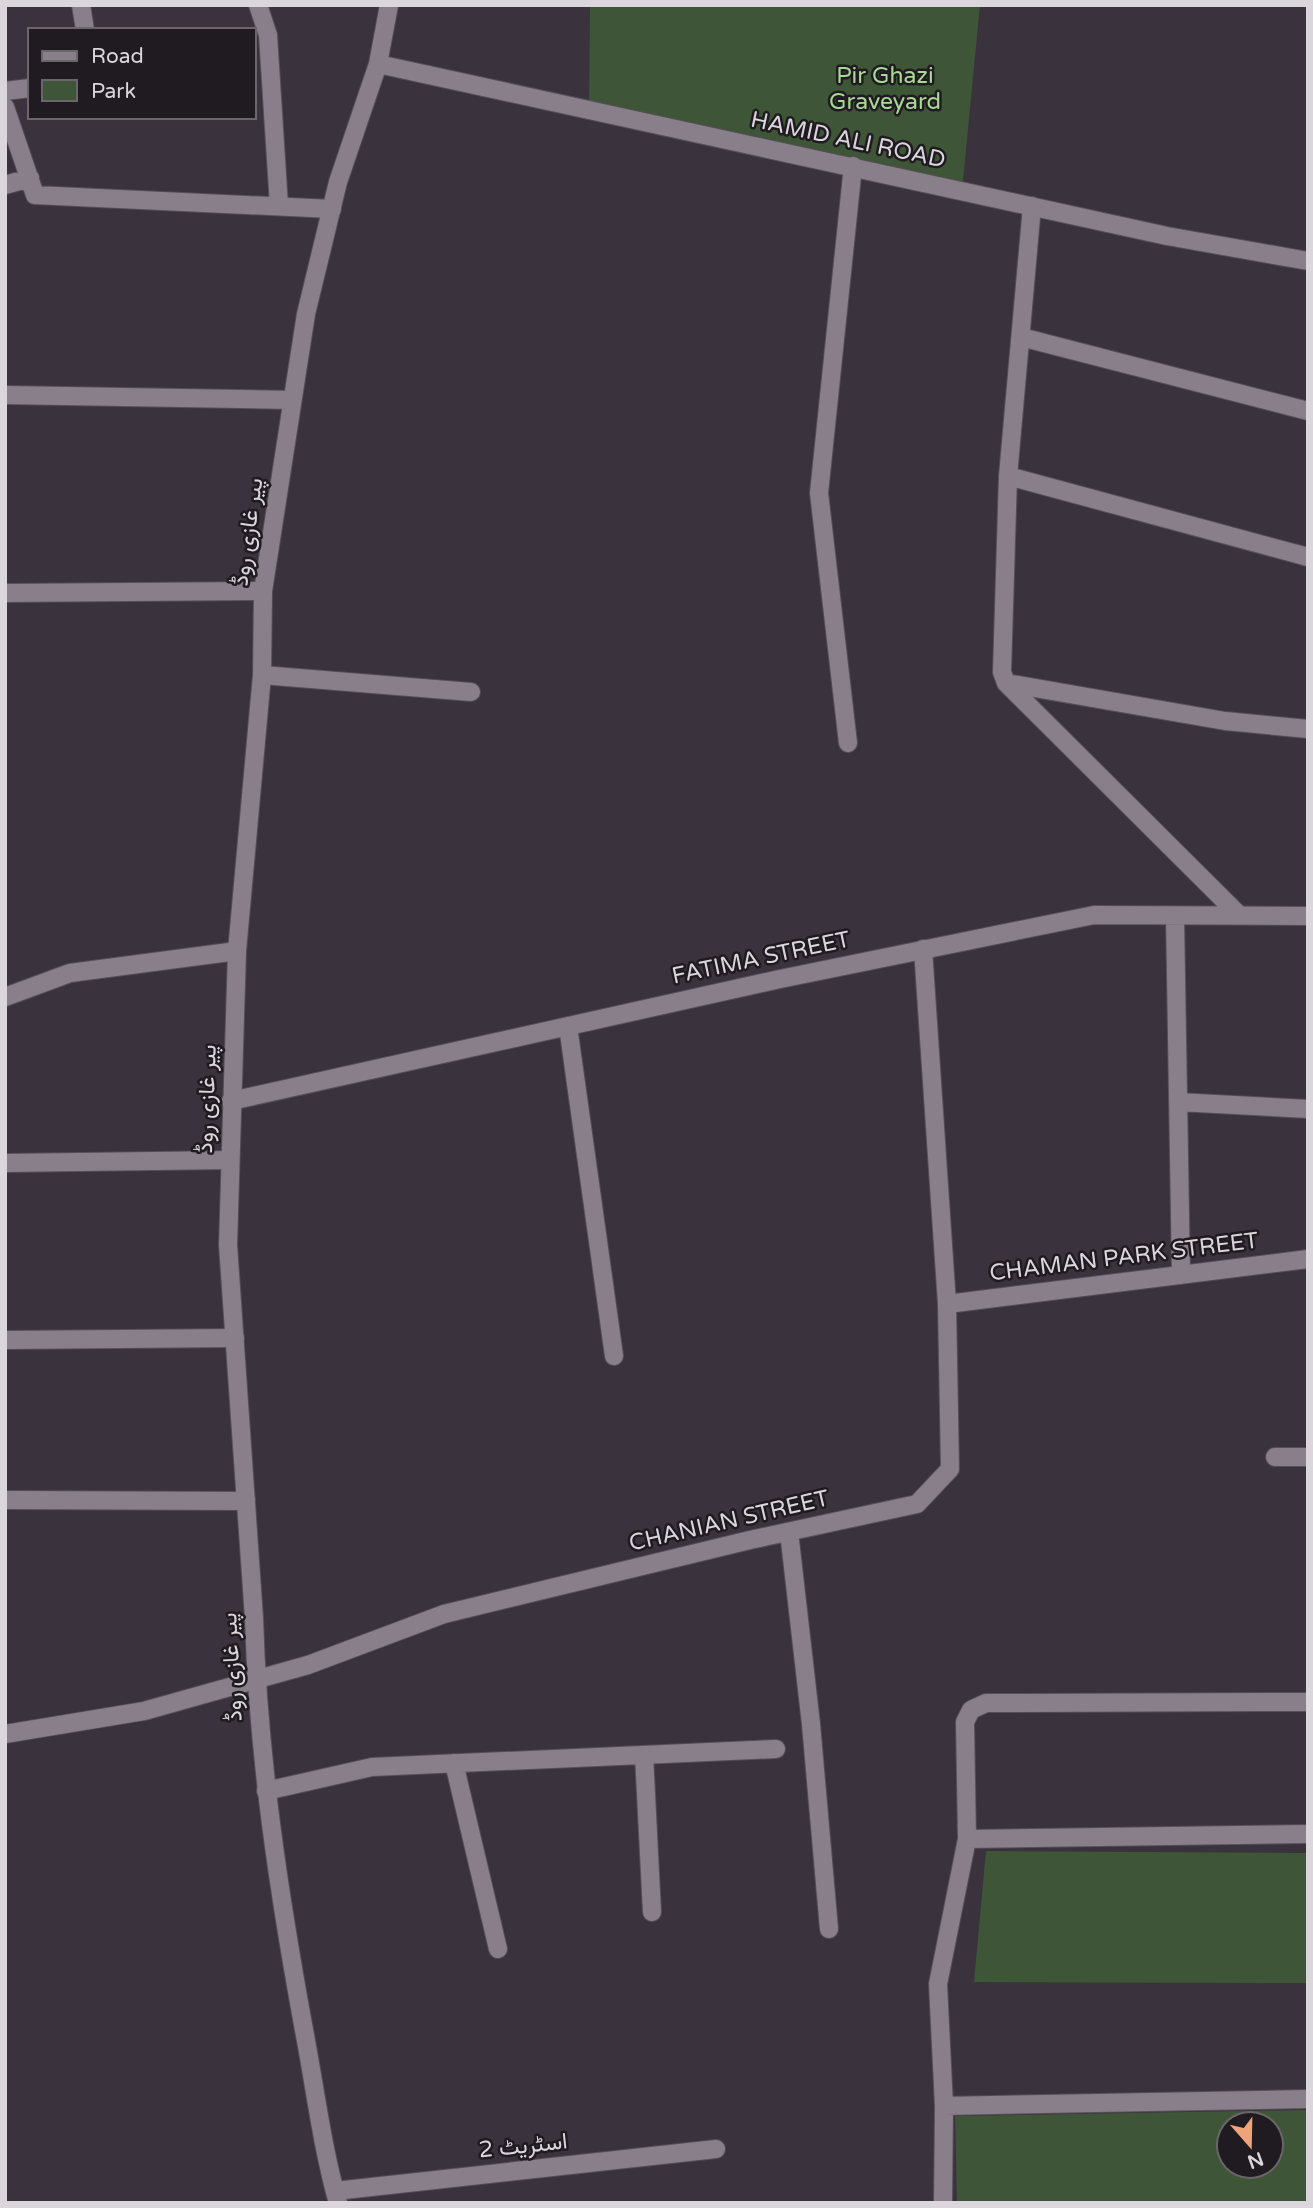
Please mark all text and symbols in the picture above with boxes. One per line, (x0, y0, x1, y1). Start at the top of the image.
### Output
legend (28, 28, 256, 119)
text: Road (91, 44, 144, 69)
park label: Pir Ghazi Graveyard (829, 62, 941, 116)
text: Park (91, 79, 136, 104)
street label: HAMID ALI ROAD (748, 106, 948, 174)
street label: پیر غازی روڈ (227, 476, 270, 588)
street label: FATIMA STREET (669, 925, 853, 991)
street label: پیر غازی روڈ (191, 1044, 224, 1154)
street label: CHAMAN PARK STREET (988, 1227, 1260, 1287)
street label: CHANIAN STREET (626, 1484, 832, 1558)
street label: پیر غازی روڈ (215, 1612, 250, 1722)
north arrow (1215, 2110, 1285, 2180)
street label: اسٹریٹ 2 (477, 2127, 569, 2165)
text: N (1245, 2147, 1266, 2173)

